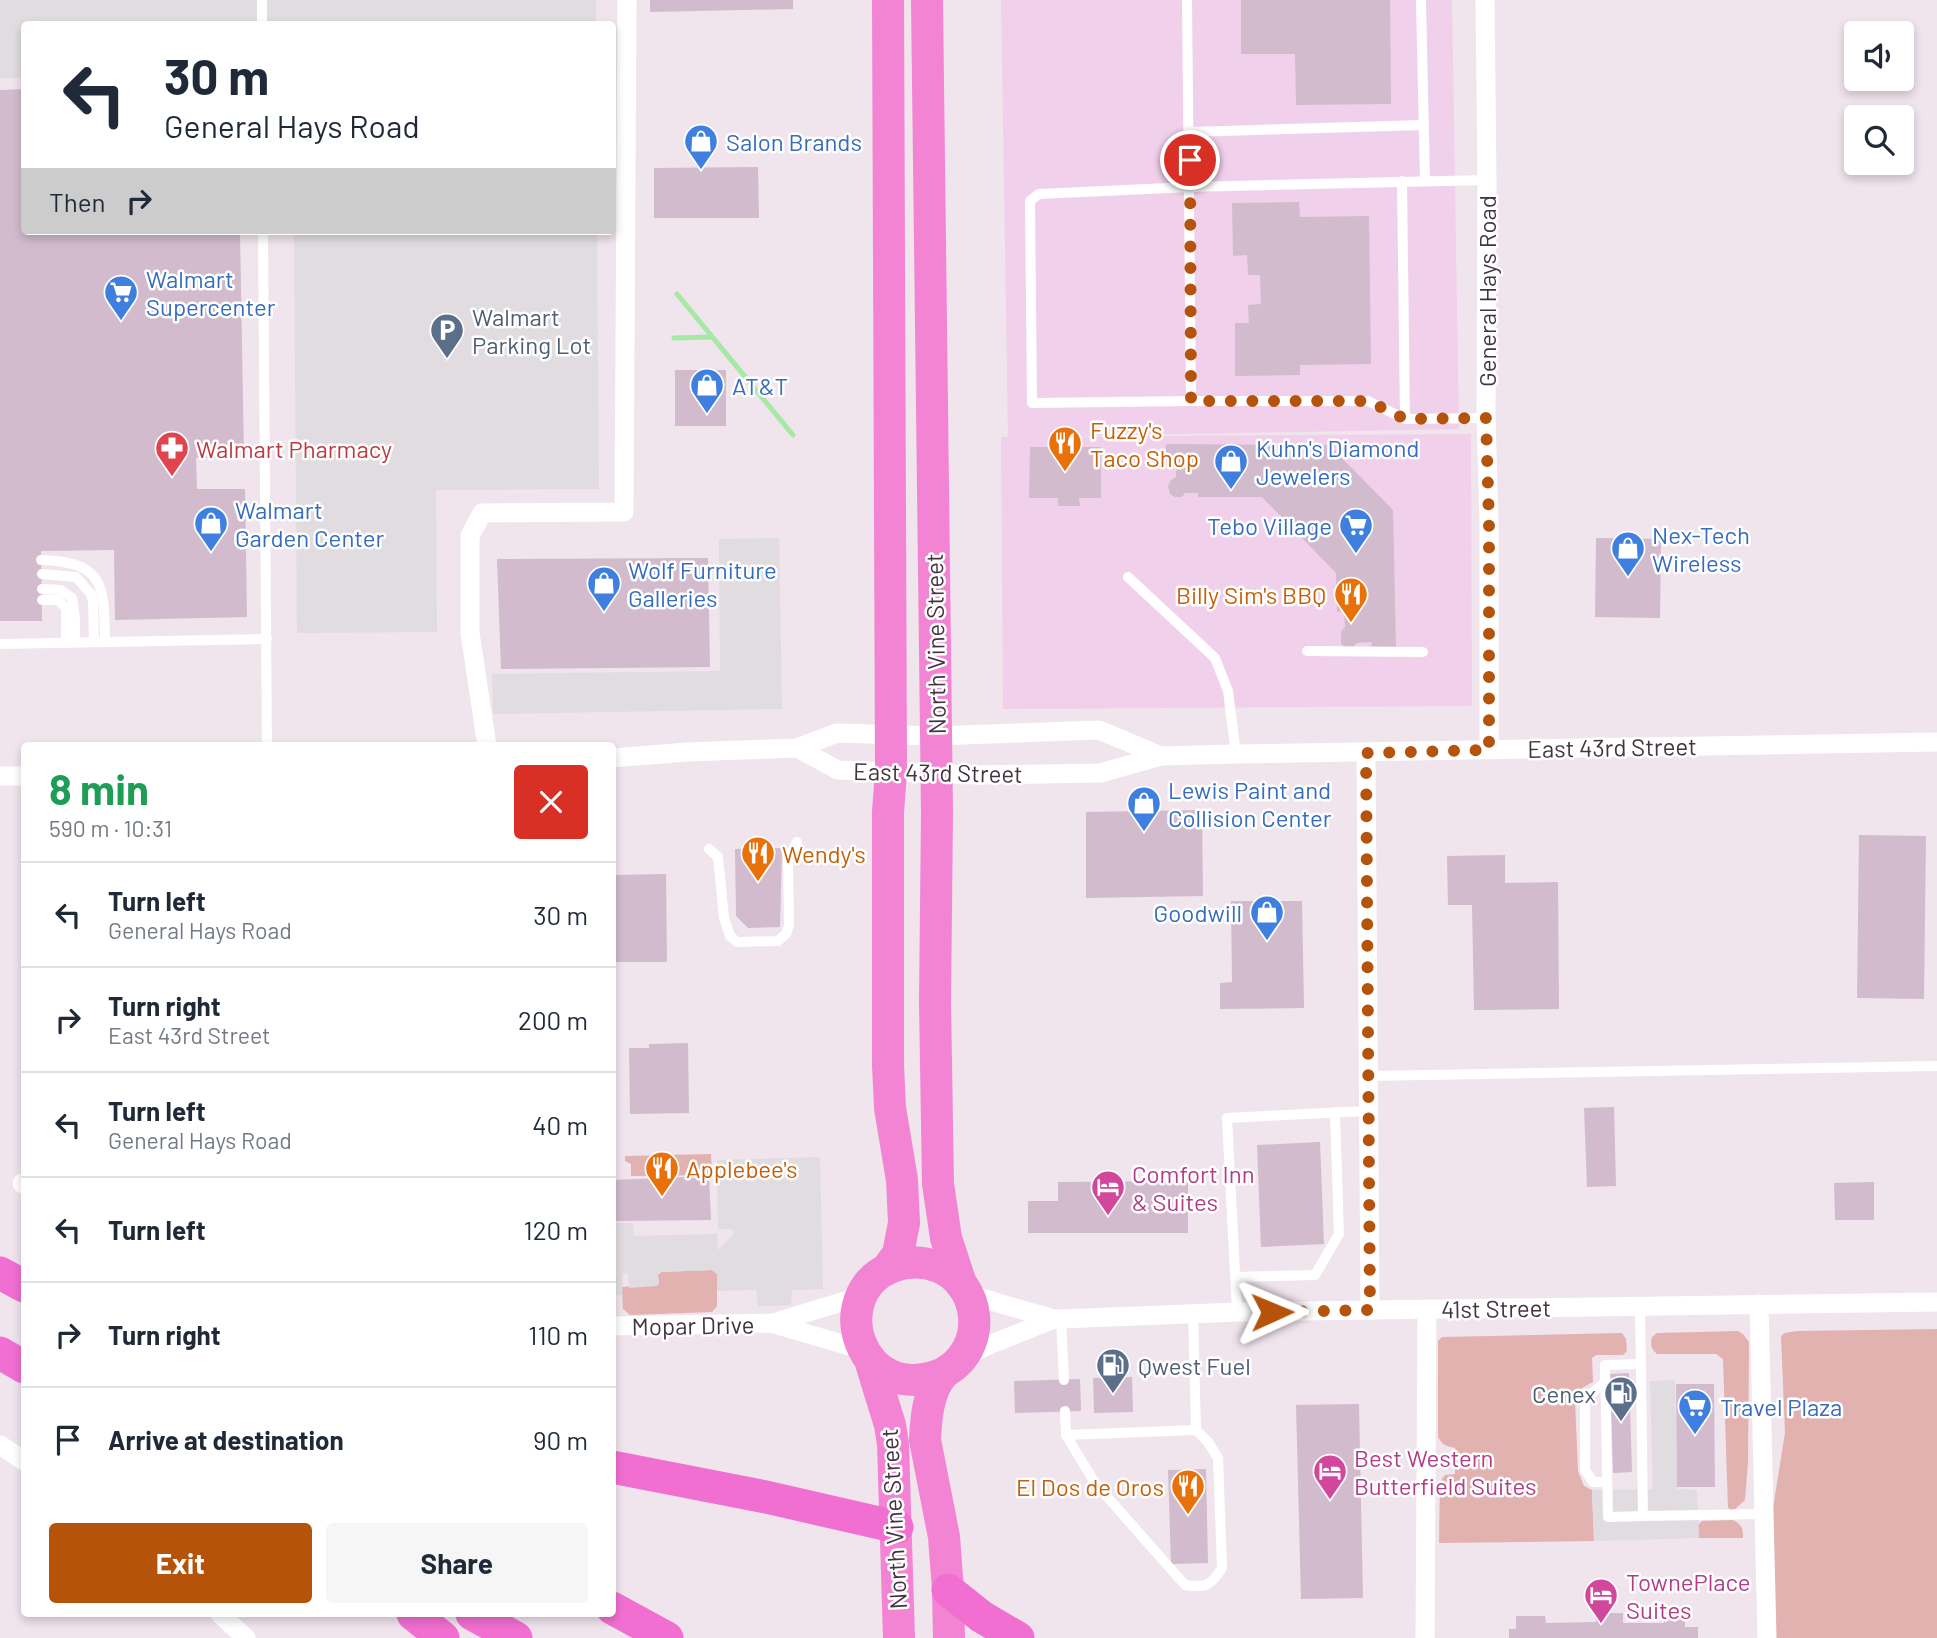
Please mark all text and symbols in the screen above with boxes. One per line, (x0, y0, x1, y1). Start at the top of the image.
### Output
map controls (1844, 21, 1914, 175)
button: sound (1844, 21, 1914, 91)
text: 30 m (164, 46, 269, 105)
icon: left (49, 49, 140, 140)
button: search (1844, 105, 1914, 175)
text: General Hays Road (164, 106, 420, 144)
shop icon: Salon Brands (682, 122, 720, 171)
place label: Salon Brands (726, 127, 862, 156)
pin (1160, 130, 1220, 190)
icon: arrive (1171, 141, 1209, 179)
icon: right (120, 182, 158, 220)
text: Then (49, 186, 106, 217)
street label: General Hays Road (1472, 195, 1501, 387)
place label: Walmart Supercenter (146, 264, 276, 321)
supermarket icon: Walmart Supercenter (102, 273, 140, 322)
place label: Walmart Parking Lot (472, 302, 591, 359)
parking icon: Walmart Parking Lot (428, 311, 466, 360)
shop icon: AT&T (688, 366, 726, 415)
place label: AT&T (732, 371, 788, 400)
place label: Fuzzy's Taco Shop (1090, 415, 1199, 472)
restaurant icon: Fuzzy's Taco Shop (1046, 424, 1084, 473)
pharmacy icon: Walmart Pharmacy (153, 429, 191, 478)
place label: Kuhn's Diamond Jewelers (1256, 433, 1419, 490)
place label: Walmart Pharmacy (196, 434, 392, 463)
shop icon: Kuhn's Diamond Jewelers (1212, 442, 1250, 491)
place label: Walmart Garden Center (235, 495, 384, 552)
shop icon: Walmart Garden Center (192, 504, 230, 553)
supermarket icon: Tebo Village (1337, 506, 1375, 555)
place label: Tebo Village (1207, 511, 1332, 540)
place label: Nex-Tech Wireless (1652, 520, 1750, 577)
shop icon: Nex-Tech Wireless (1609, 529, 1647, 578)
street label: North Vine Street (919, 553, 951, 735)
place label: Wolf Furniture Galleries (628, 555, 777, 612)
shop icon: Wolf Furniture Galleries (585, 564, 623, 613)
restaurant icon: Billy Sim's BBQ (1332, 575, 1370, 624)
place label: Billy Sim's BBQ (1176, 580, 1326, 609)
street label: East 43rd Street (1527, 731, 1697, 763)
street label: East 43rd Street (853, 756, 1023, 788)
text: 8 min (49, 763, 149, 813)
button: close (514, 765, 588, 839)
place label: Lewis Paint and Collision Center (1168, 775, 1332, 832)
shop icon: Lewis Paint and Collision Center (1125, 784, 1163, 833)
text: 590 m · 10:31 (49, 814, 172, 842)
restaurant icon: Wendy's (739, 834, 777, 883)
place label: Wendy's (782, 839, 866, 868)
text: Turn left (108, 885, 206, 916)
shop icon: Goodwill (1248, 893, 1286, 942)
icon: left (49, 896, 87, 934)
place label: Goodwill (1154, 898, 1242, 927)
text: 30 m (533, 899, 588, 930)
text: General Hays Road (108, 916, 292, 944)
text: Turn right (108, 990, 221, 1021)
icon: right (49, 1001, 87, 1039)
text: 200 m (518, 1004, 588, 1035)
text: East 43rd Street (108, 1021, 270, 1049)
text: Turn left (108, 1095, 206, 1126)
icon: left (49, 1106, 87, 1144)
text: 40 m (532, 1109, 588, 1140)
text: General Hays Road (108, 1126, 292, 1154)
restaurant icon: Applebee's (643, 1149, 681, 1198)
place label: Applebee's (686, 1154, 798, 1183)
place label: Comfort Inn & Suites (1132, 1159, 1255, 1216)
hotel icon: Comfort Inn & Suites (1089, 1168, 1127, 1217)
icon: left (49, 1211, 87, 1249)
text: Turn left (108, 1214, 206, 1245)
text: 120 m (524, 1214, 588, 1245)
position arrow (1235, 1275, 1309, 1349)
street label: 41st Street (1441, 1293, 1551, 1323)
street label: Mopar Drive (631, 1309, 755, 1341)
icon: right (49, 1316, 87, 1354)
text: Turn right (108, 1319, 221, 1350)
text: 110 m (528, 1319, 588, 1350)
fuel station icon: Qwest Fuel (1094, 1346, 1132, 1395)
place label: Qwest Fuel (1138, 1351, 1251, 1380)
fuel station icon: Cenex (1602, 1374, 1640, 1423)
place label: Cenex (1532, 1379, 1596, 1408)
supermarket icon: Travel Plaza (1676, 1387, 1714, 1436)
place label: Travel Plaza (1720, 1392, 1842, 1421)
icon: arrive (49, 1421, 87, 1459)
text: Arrive at destination (108, 1424, 344, 1455)
text: 90 m (533, 1424, 588, 1455)
street label: North Vine Street (874, 1428, 912, 1610)
place label: Best Western Butterfield Suites (1354, 1443, 1537, 1500)
hotel icon: Best Western Butterfield Suites (1311, 1452, 1349, 1501)
restaurant icon: El Dos de Oros (1169, 1467, 1207, 1516)
place label: El Dos de Oros (1016, 1472, 1164, 1501)
button: Exit (49, 1523, 312, 1603)
button: Share (326, 1523, 588, 1603)
place label: TownePlace Suites (1626, 1567, 1751, 1624)
hotel icon: TownePlace Suites (1582, 1576, 1620, 1625)

